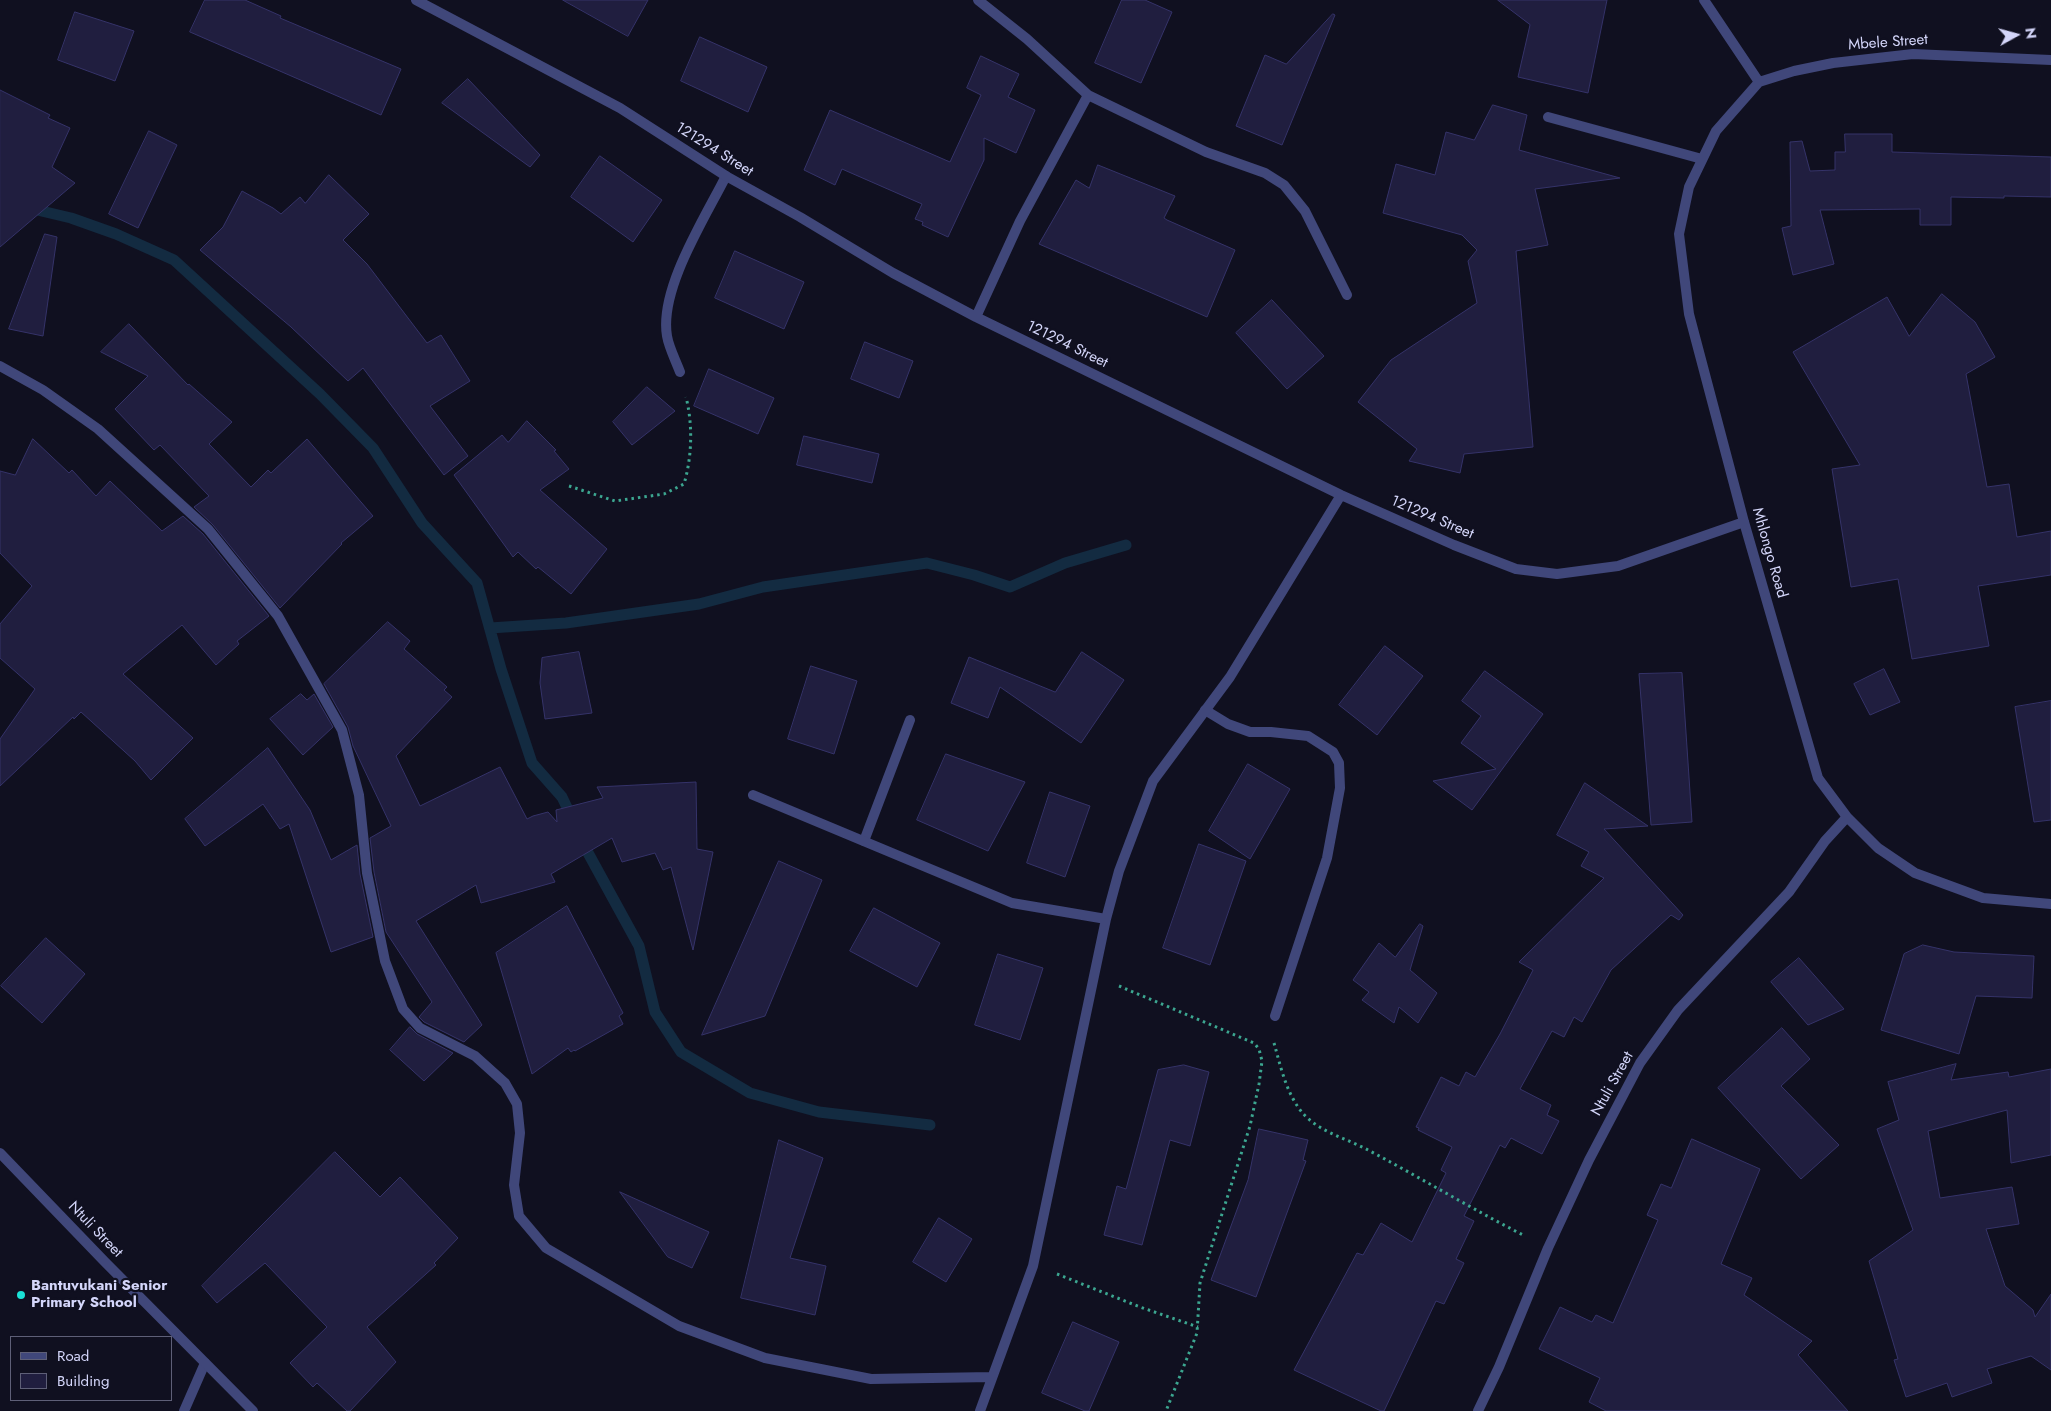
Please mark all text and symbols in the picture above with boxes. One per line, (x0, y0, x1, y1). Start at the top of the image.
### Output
north arrow (1991, 10, 2041, 60)
text: N (2020, 26, 2041, 40)
street label: Mbele Street (1848, 31, 1928, 55)
street label: 121294 Street (672, 119, 756, 181)
street label: 121294 Street (1023, 318, 1111, 372)
street label: 121294 Street (1388, 492, 1476, 544)
street label: Mhlongo Road (1748, 506, 1790, 600)
street label: Ntuli Street (1588, 1049, 1638, 1119)
street label: Ntuli Street (64, 1198, 126, 1262)
place label: Bantuvukani Senior Primary School (31, 1277, 167, 1312)
marker: Bantuvukani Senior Primary School (15, 1289, 27, 1301)
legend (10, 1336, 172, 1401)
text: Road (57, 1345, 89, 1367)
text: Building (57, 1370, 109, 1392)

